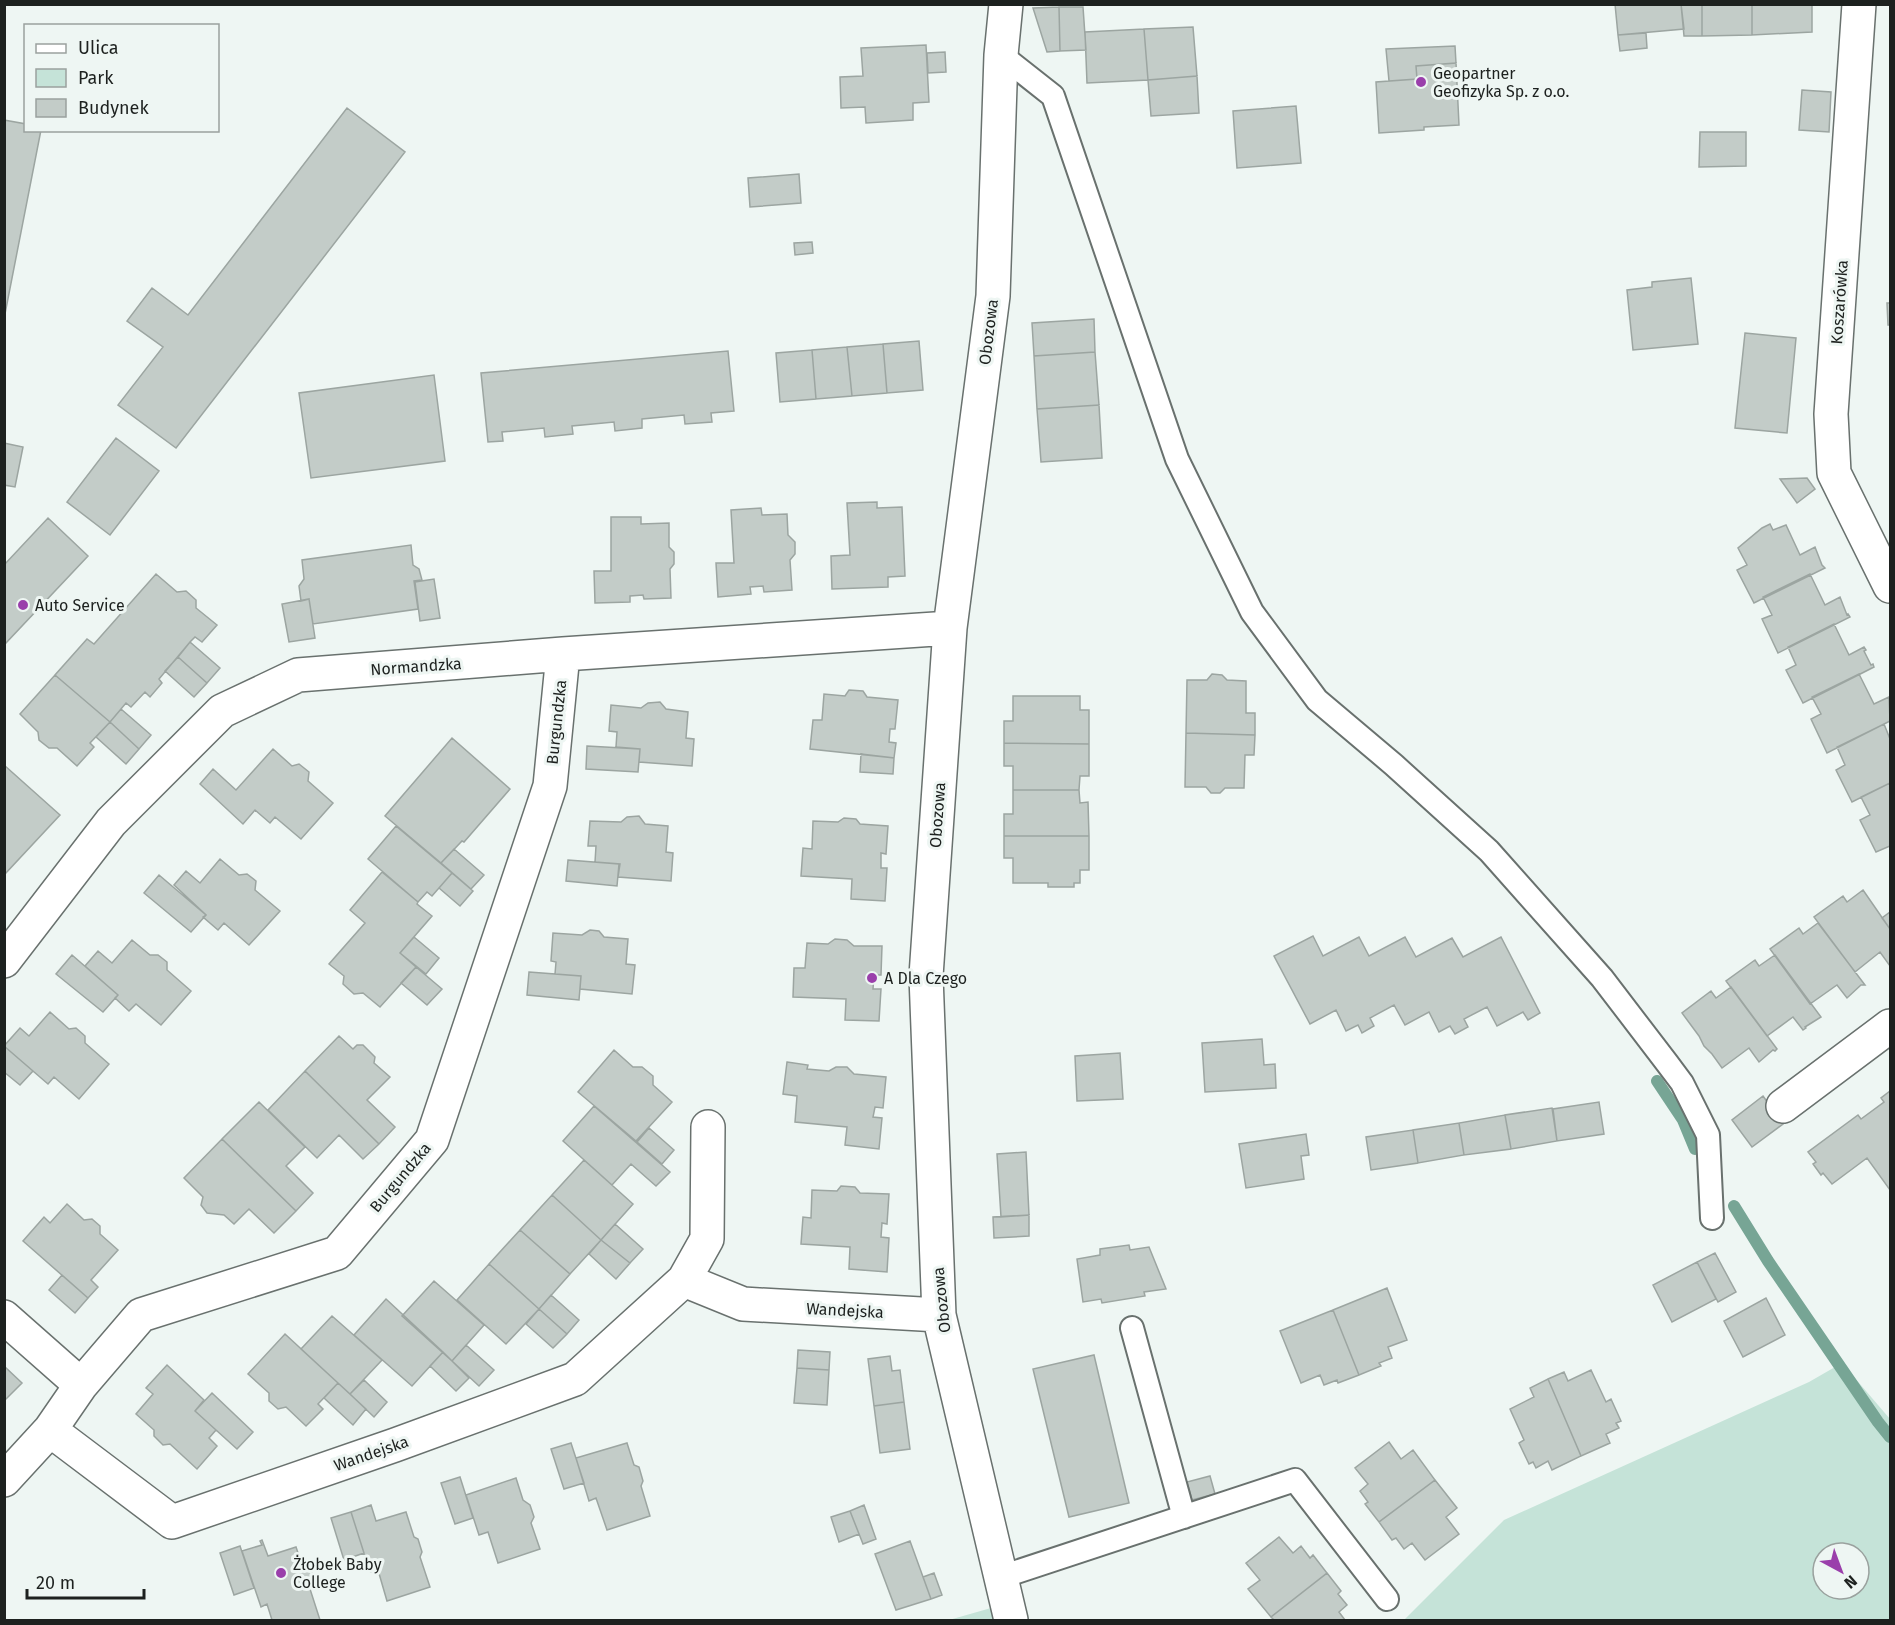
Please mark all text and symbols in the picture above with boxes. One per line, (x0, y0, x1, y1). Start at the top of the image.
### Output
legend (24, 24, 219, 132)
text: Ulica (78, 37, 118, 59)
place label: Geopartner Geofizyka Sp. z o.o. (1433, 64, 1570, 101)
text: Park (78, 67, 114, 89)
marker: Geopartner Geofizyka Sp. z o.o. (1414, 75, 1428, 89)
text: Budynek (78, 97, 149, 119)
street label: Koszarówka (1827, 259, 1852, 345)
street label: Obozowa (975, 298, 1002, 366)
place label: Auto Service (35, 596, 125, 615)
marker: Auto Service (16, 598, 30, 612)
street label: Normandzka (370, 654, 462, 679)
street label: Burgundzka (543, 679, 570, 765)
street label: Obozowa (926, 781, 949, 849)
place label: A Dla Czego (884, 969, 967, 988)
marker: A Dla Czego (865, 971, 879, 985)
street label: Burgundzka (366, 1139, 435, 1216)
street label: Obozowa (929, 1266, 954, 1334)
street label: Wandejska (806, 1299, 884, 1322)
street label: Wandejska (331, 1432, 411, 1475)
north arrow (1811, 1541, 1871, 1601)
place label: Żłobek Baby College (293, 1554, 382, 1592)
scale bar (27, 1562, 144, 1600)
marker: Żłobek Baby College (274, 1566, 288, 1580)
text: N (1840, 1571, 1861, 1593)
text: 20 m (36, 1572, 75, 1594)

